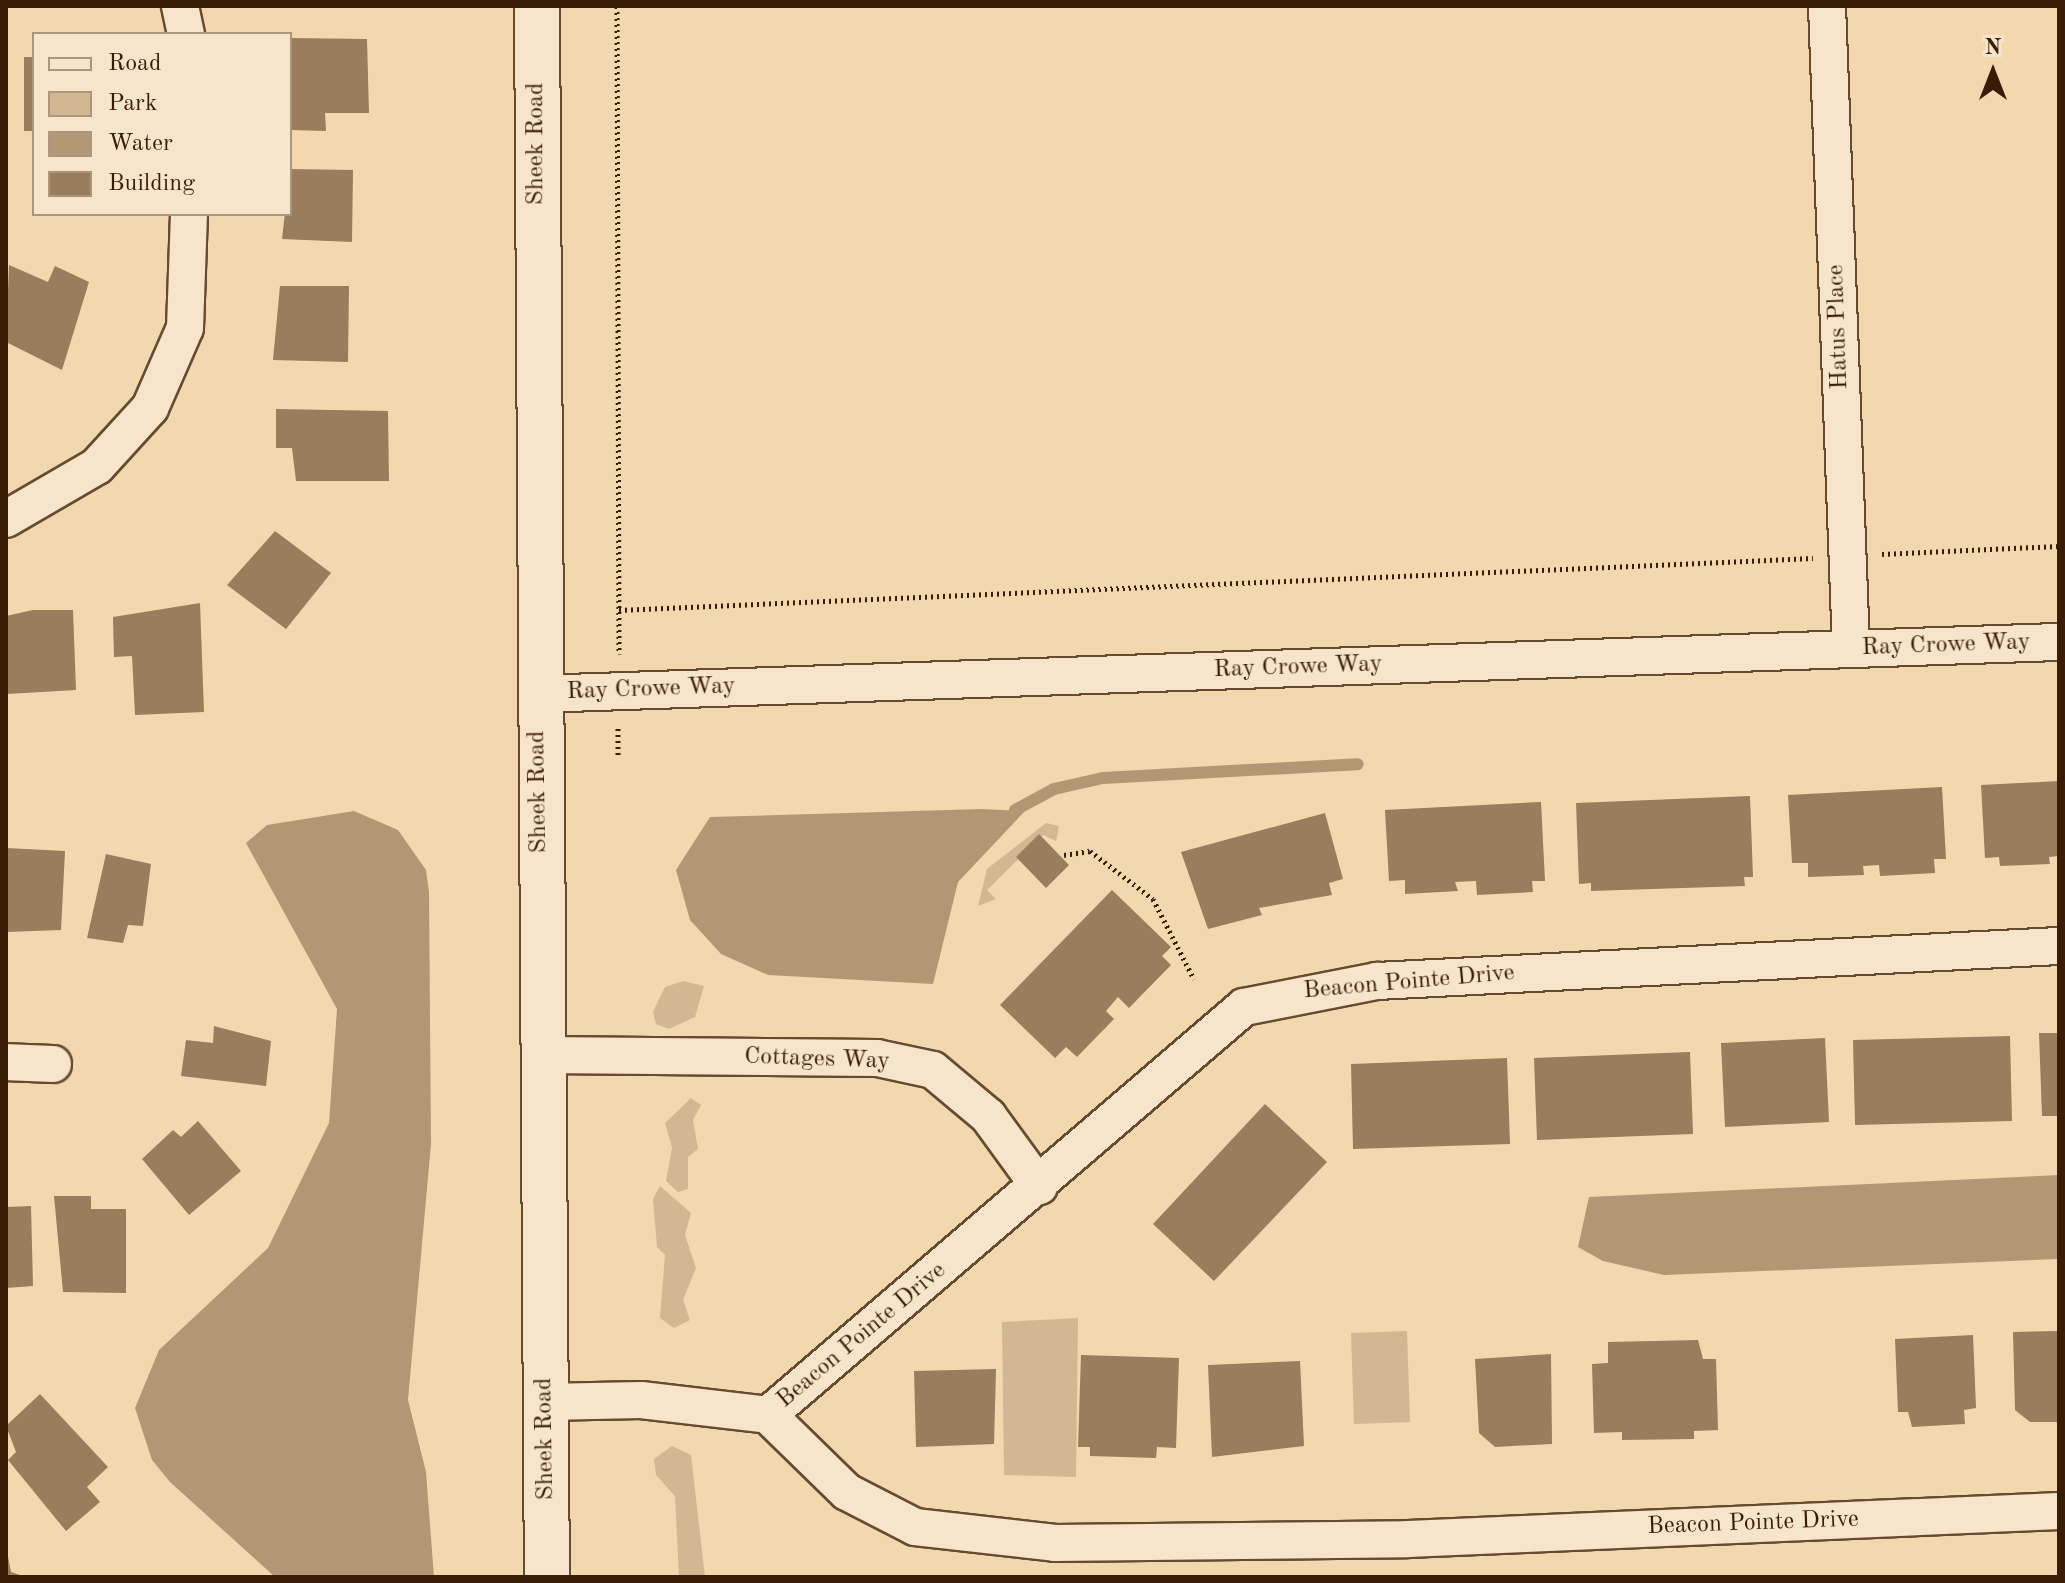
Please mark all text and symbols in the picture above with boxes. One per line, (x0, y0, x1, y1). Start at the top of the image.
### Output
legend (32, 32, 292, 216)
north arrow (1953, 32, 2033, 112)
text: N (1985, 37, 2001, 59)
text: Road (108, 52, 161, 76)
street label: Sheek Road (523, 83, 551, 205)
text: Park (108, 92, 157, 116)
text: Water (108, 132, 173, 156)
text: Building (108, 172, 195, 196)
street label: Hatus Place (1822, 264, 1856, 390)
street label: Ray Crowe Way (1861, 629, 2031, 663)
street label: Ray Crowe Way (1213, 651, 1383, 685)
street label: Ray Crowe Way (566, 673, 736, 707)
street label: Sheek Road (524, 730, 554, 854)
street label: Beacon Pointe Drive (1302, 959, 1516, 1007)
street label: Cottages Way (744, 1043, 890, 1077)
street label: Beacon Pointe Drive (772, 1257, 952, 1415)
street label: Sheek Road (531, 1377, 561, 1501)
street label: Beacon Pointe Drive (1647, 1506, 1859, 1542)

